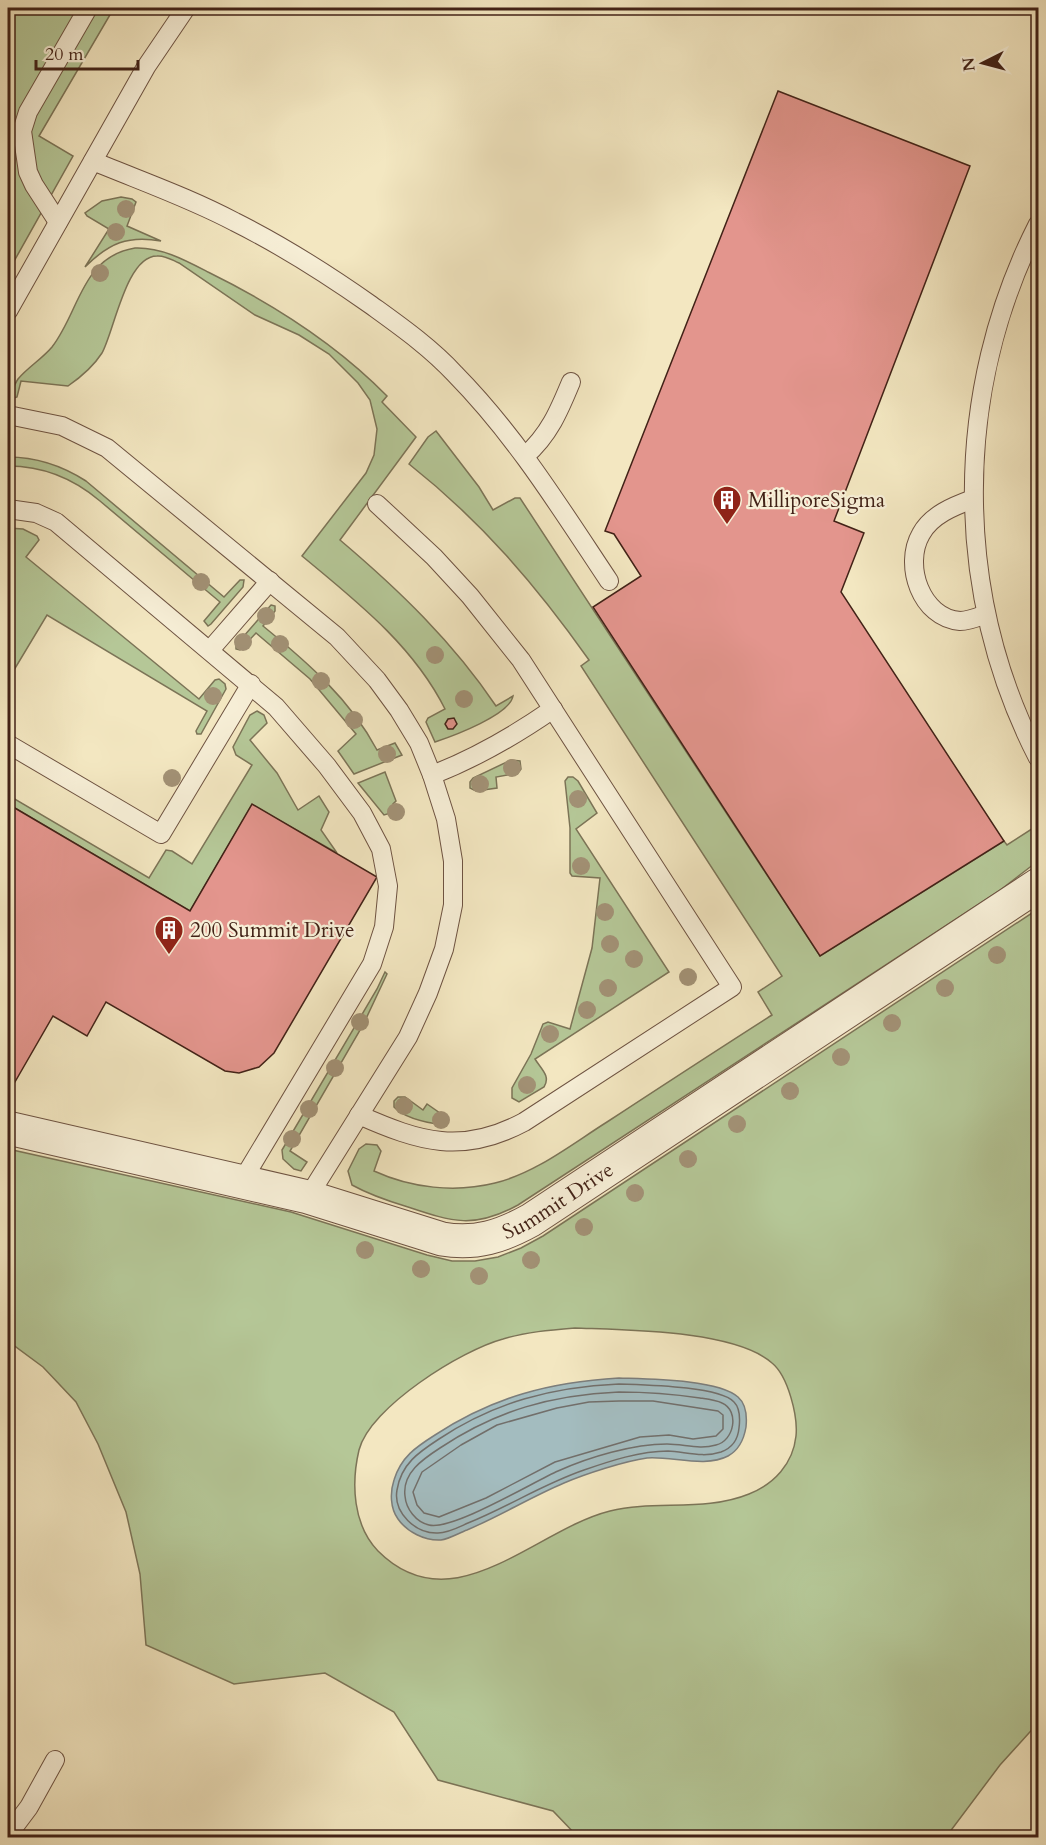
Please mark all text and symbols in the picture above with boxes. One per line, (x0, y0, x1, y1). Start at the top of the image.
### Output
scale bar (36, 33, 138, 71)
north arrow (953, 33, 1013, 93)
text: 20 m (45, 42, 84, 67)
text: N (957, 56, 981, 73)
building icon: MilliporeSigma (711, 484, 743, 526)
place label: MilliporeSigma (748, 486, 885, 515)
building icon: 200 Summit Drive (153, 914, 185, 956)
place label: 200 Summit Drive (190, 916, 354, 945)
street label: Summit Drive (498, 1155, 619, 1247)

